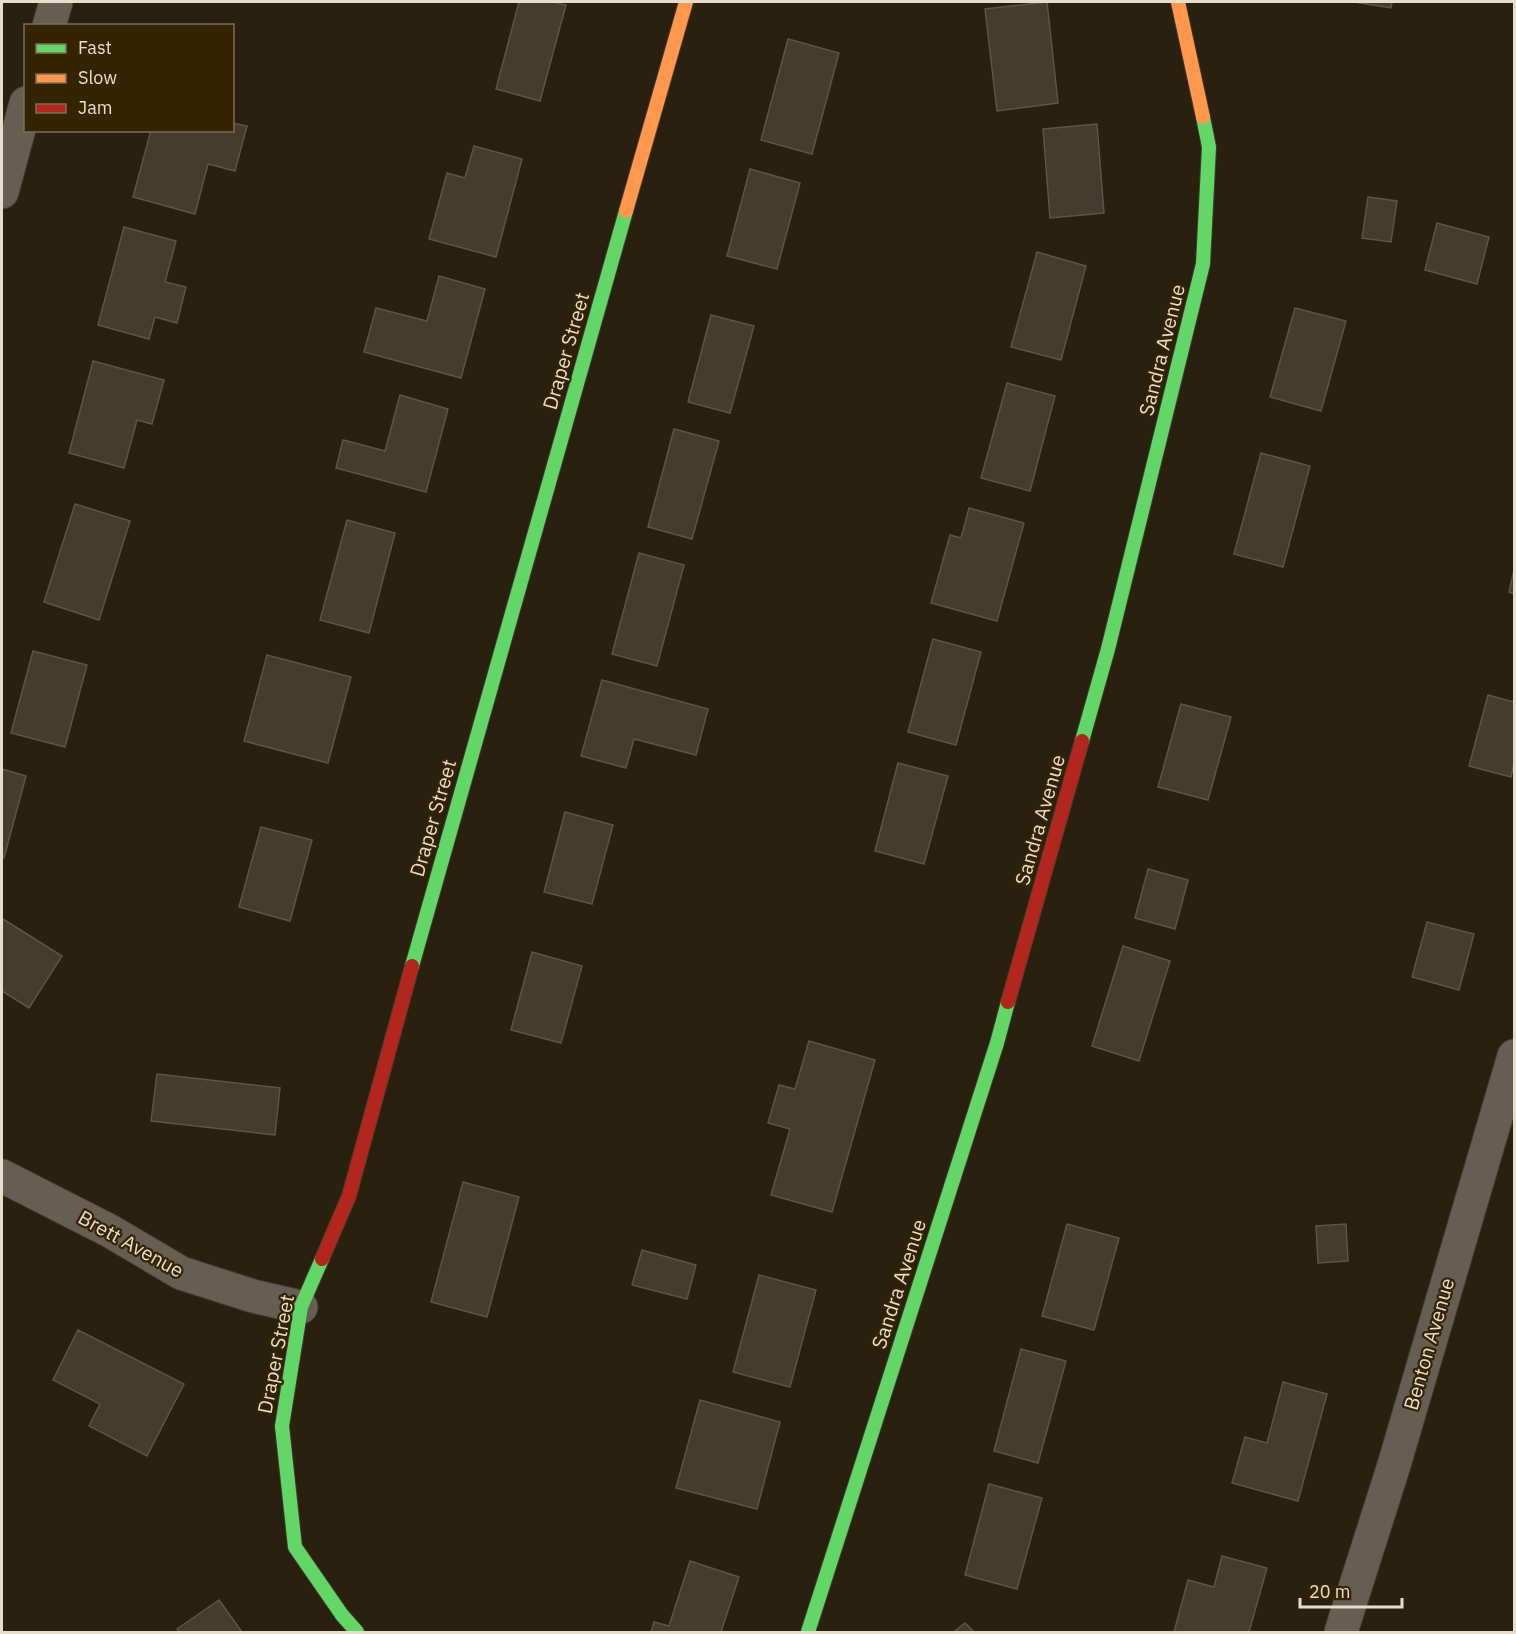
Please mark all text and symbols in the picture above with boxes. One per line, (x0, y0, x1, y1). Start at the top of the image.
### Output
legend (24, 24, 234, 132)
text: Fast (78, 36, 112, 59)
text: Slow (78, 66, 117, 89)
text: Jam (78, 96, 113, 119)
street label: Sandra Avenue (1132, 281, 1191, 418)
street label: Draper Street (536, 289, 595, 413)
street label: Sandra Avenue (1008, 751, 1071, 888)
street label: Draper Street (403, 756, 462, 880)
street label: Brett Avenue (74, 1203, 189, 1284)
street label: Sandra Avenue (865, 1216, 932, 1352)
street label: Benton Avenue (1397, 1275, 1460, 1413)
street label: Draper Street (251, 1292, 300, 1416)
scale bar (1300, 1571, 1402, 1609)
text: 20 m (1309, 1580, 1351, 1603)

